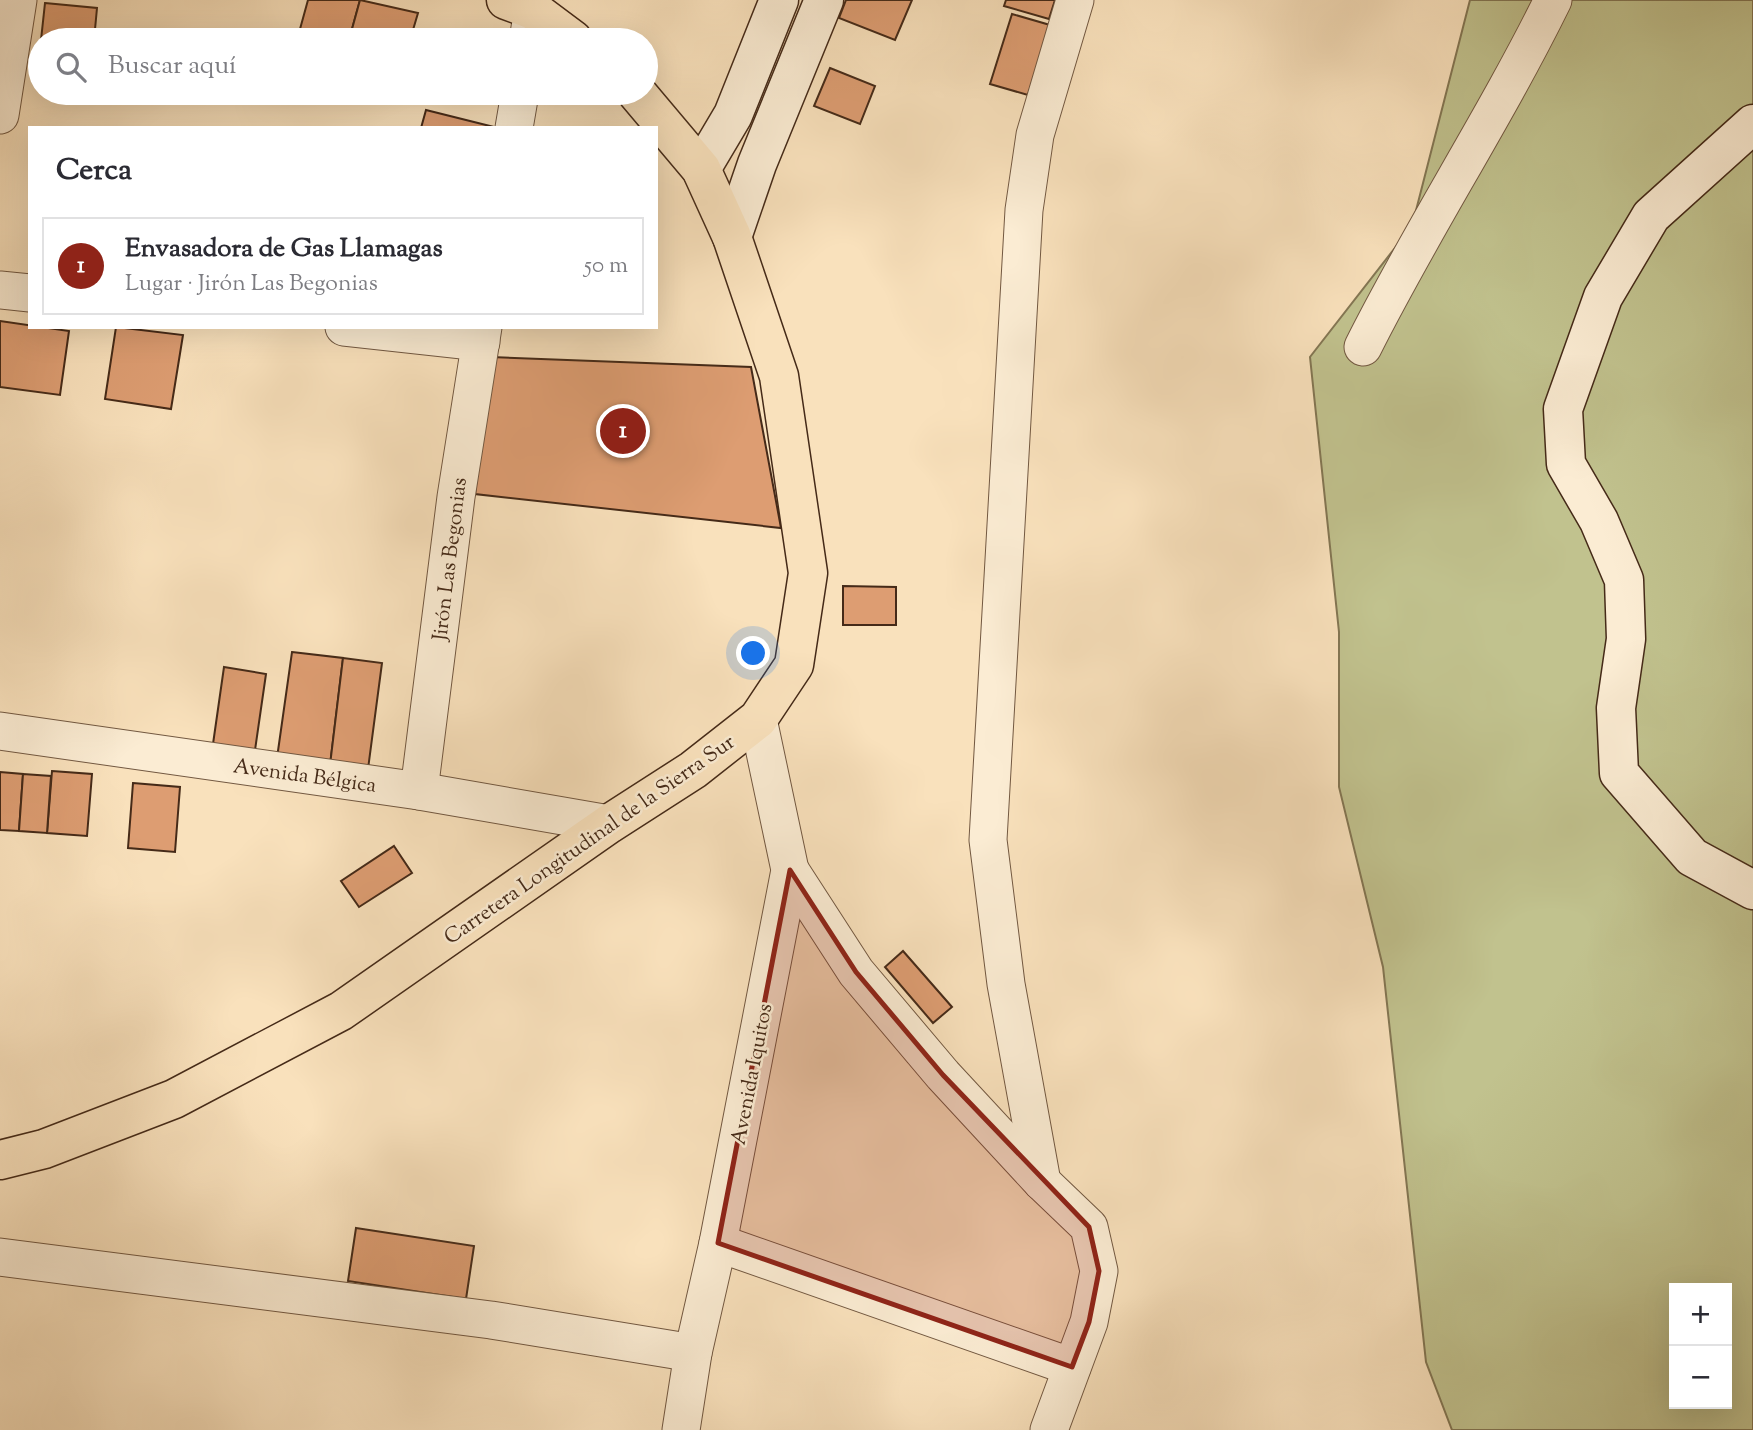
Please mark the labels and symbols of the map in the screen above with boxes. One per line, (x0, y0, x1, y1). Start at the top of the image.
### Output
pin: 1 (600, 405, 646, 457)
street label: Jirón Las Begonias (426, 476, 476, 644)
your location (736, 636, 770, 670)
street label: Carretera Longitudinal de la Sierra Sur (439, 728, 742, 953)
street label: Avenida Bélgica (231, 752, 379, 802)
street label: Avenida Iquitos (725, 1001, 781, 1148)

